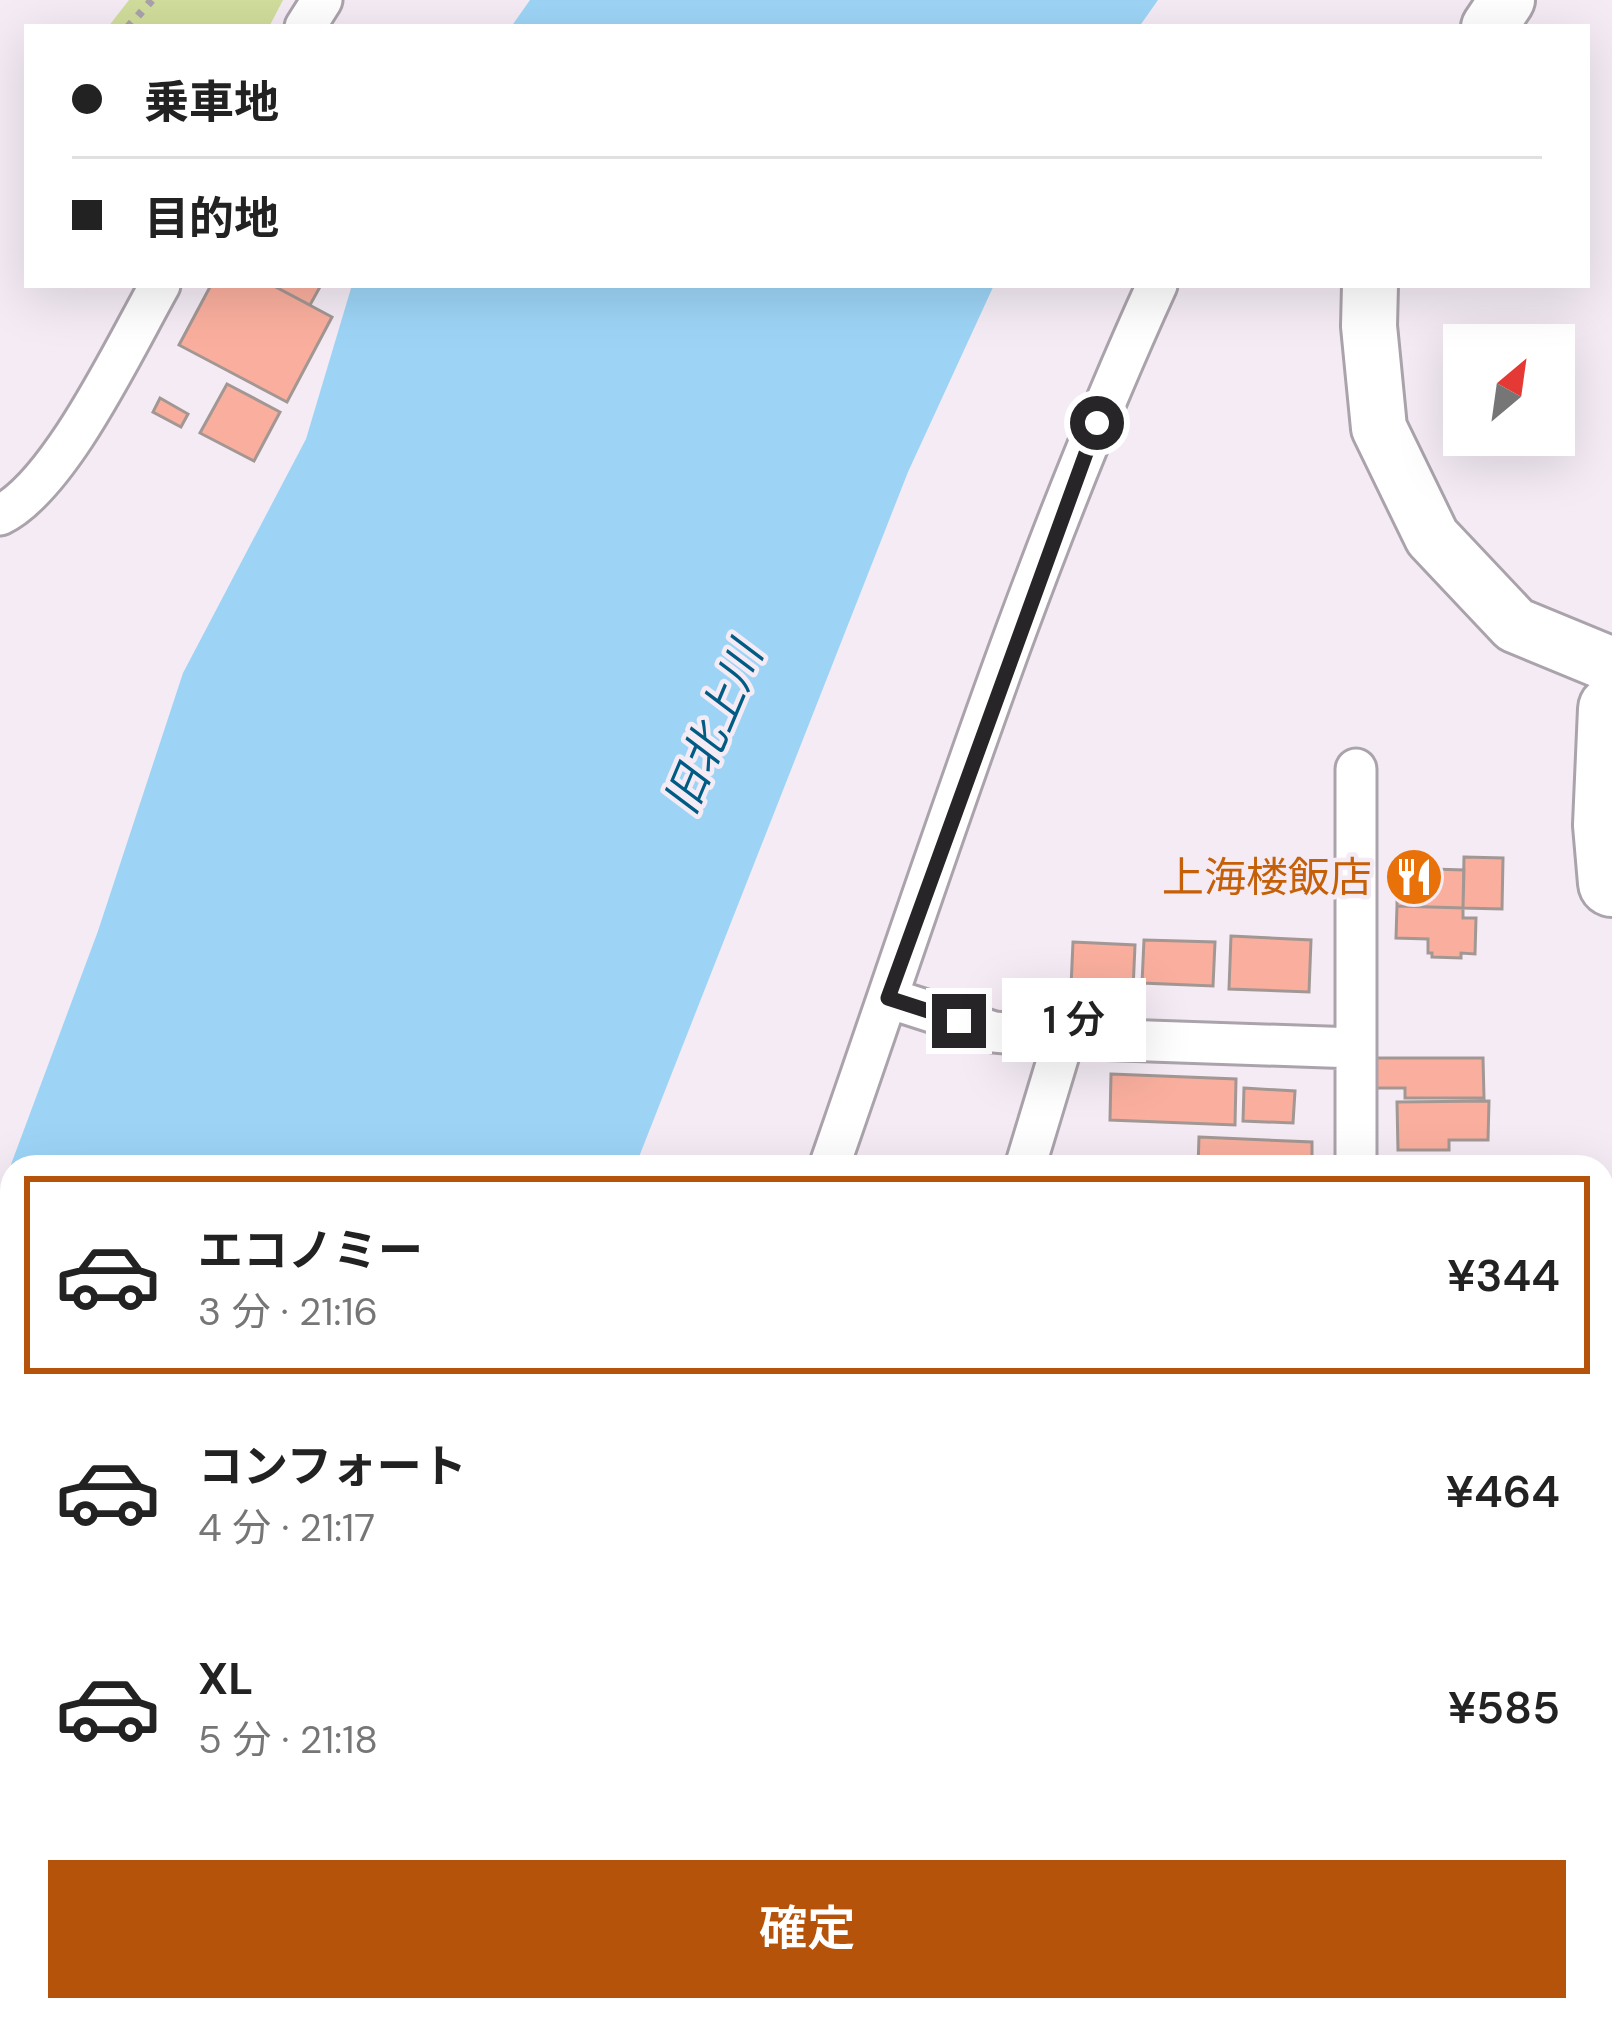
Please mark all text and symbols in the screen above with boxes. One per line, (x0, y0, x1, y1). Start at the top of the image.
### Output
text: 乗車地 (144, 73, 279, 132)
text: 目的地 (144, 189, 279, 248)
north arrow (1443, 324, 1575, 456)
map controls (1443, 324, 1575, 456)
route start (1070, 396, 1124, 450)
water label: 旧北上川 (651, 630, 777, 823)
restaurant icon: 上海楼飯店 (1383, 846, 1445, 908)
place label: 上海楼飯店 (1162, 850, 1372, 905)
callout: 1 分 (1001, 979, 1145, 1063)
route end (932, 994, 986, 1048)
text: 1 分 (1043, 994, 1105, 1045)
icon: car (54, 1221, 162, 1329)
text: エコノミー (198, 1221, 423, 1280)
text: ¥344 (1447, 1246, 1560, 1305)
text: 3 分 · 21:16 (198, 1286, 378, 1337)
icon: car (54, 1437, 162, 1545)
text: コンフォート (198, 1437, 467, 1496)
text: ¥464 (1445, 1462, 1560, 1521)
text: 4 分 · 21:17 (198, 1502, 375, 1553)
text: XL (198, 1649, 253, 1708)
icon: car (54, 1653, 162, 1761)
text: ¥585 (1448, 1678, 1560, 1737)
text: 5 分 · 21:18 (198, 1714, 378, 1765)
button: 確定 (48, 1860, 1566, 1998)

